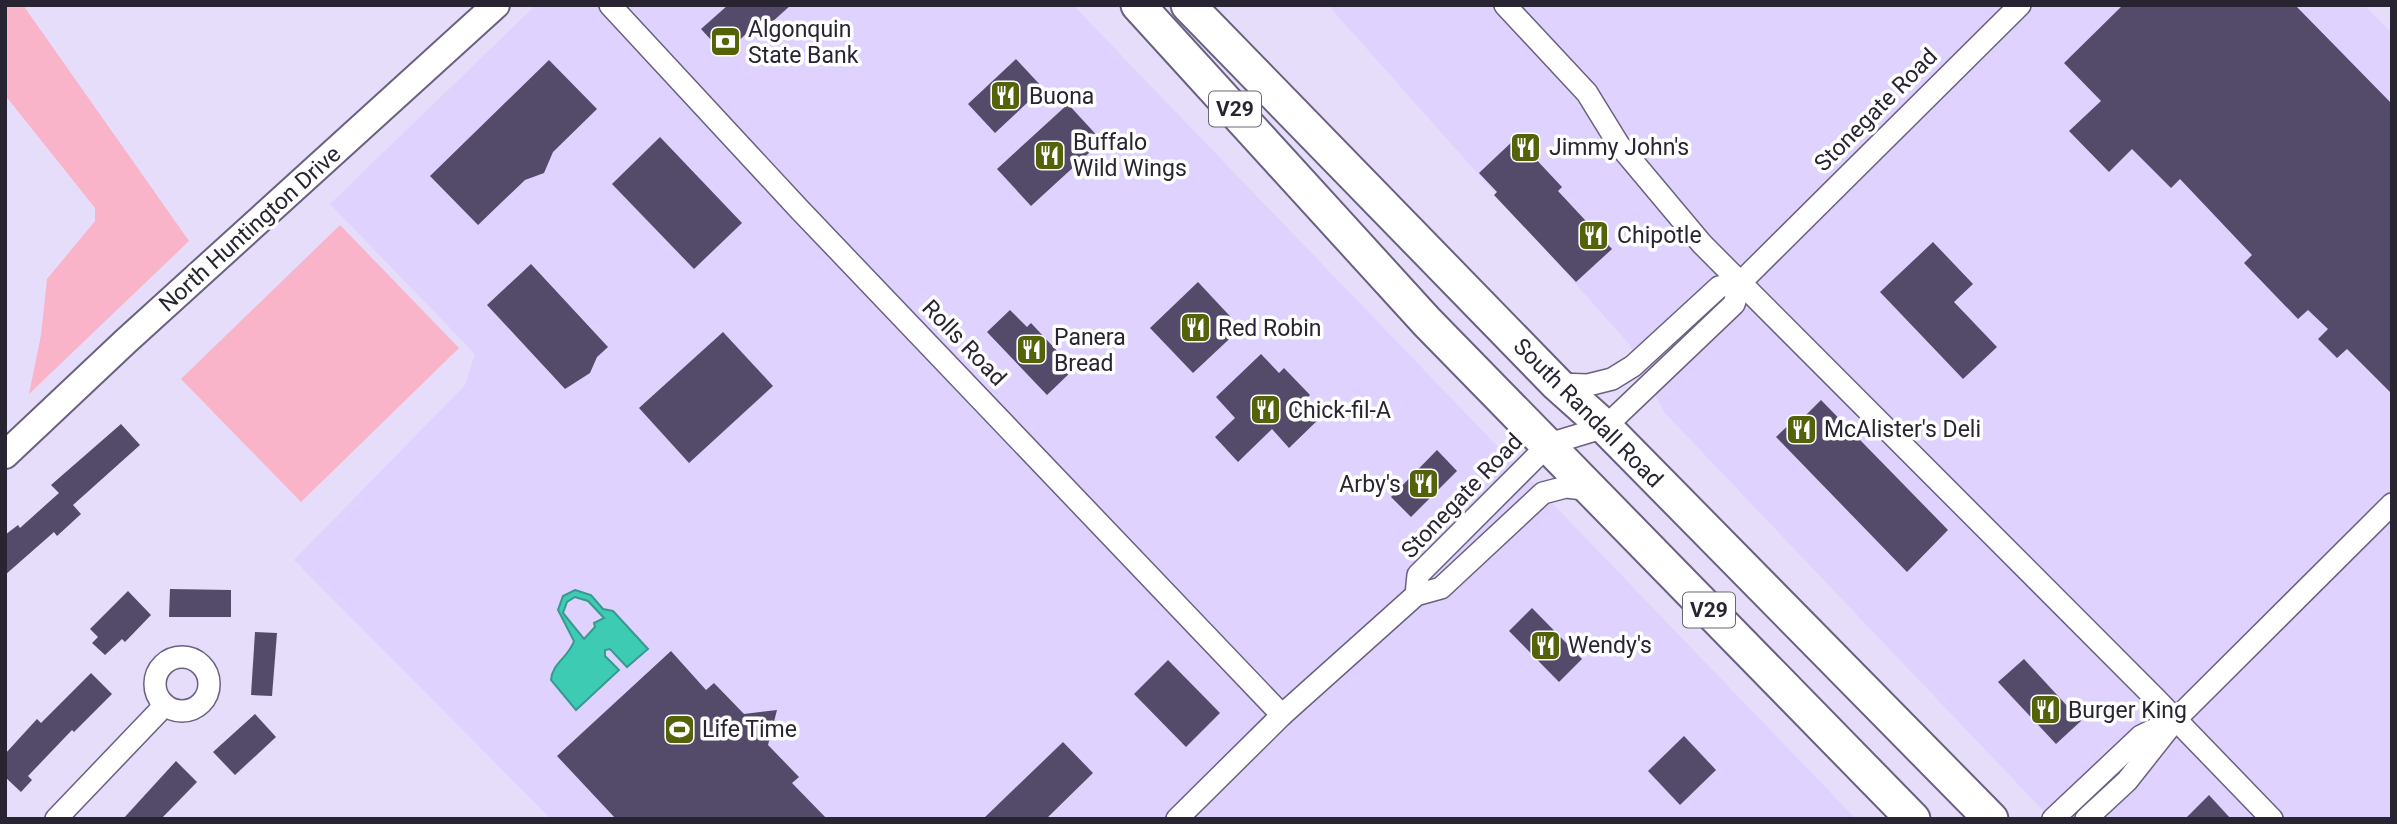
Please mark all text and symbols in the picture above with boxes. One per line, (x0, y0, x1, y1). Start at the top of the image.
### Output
place label: Algonquin State Bank (748, 16, 859, 69)
bank icon: Algonquin State Bank (708, 25, 742, 59)
street label: Stonegate Road (1809, 43, 1943, 177)
restaurant icon: Buona (989, 79, 1023, 113)
place label: Buona (1029, 83, 1094, 110)
road number: V29 (1209, 92, 1261, 126)
place label: Buffalo Wild Wings (1073, 129, 1187, 182)
restaurant icon: Jimmy John's (1509, 130, 1543, 164)
place label: Jimmy John's (1549, 134, 1689, 161)
restaurant icon: Buffalo Wild Wings (1033, 138, 1067, 172)
street label: North Huntington Drive (154, 140, 346, 318)
restaurant icon: Chipotle (1577, 218, 1611, 252)
place label: Chipotle (1617, 222, 1702, 249)
street label: Rolls Road (916, 294, 1012, 392)
restaurant icon: Red Robin (1178, 311, 1212, 345)
place label: Red Robin (1218, 315, 1322, 342)
place label: Panera Bread (1054, 324, 1126, 377)
restaurant icon: Panera Bread (1014, 333, 1048, 367)
street label: South Randall Road (1508, 333, 1668, 493)
restaurant icon: Chick-fil-A (1248, 393, 1282, 427)
place label: Chick-fil-A (1288, 397, 1391, 424)
restaurant icon: McAlister's Deli (1784, 412, 1818, 446)
place label: McAlister's Deli (1824, 416, 1981, 443)
street label: Stonegate Road (1396, 428, 1528, 564)
restaurant icon: Arby's (1407, 467, 1441, 501)
place label: Arby's (1339, 471, 1401, 498)
road number: V29 (1683, 592, 1735, 628)
restaurant icon: Wendy's (1528, 628, 1562, 662)
place label: Wendy's (1568, 632, 1652, 659)
restaurant icon: Burger King (2028, 693, 2062, 727)
place label: Burger King (2068, 697, 2187, 724)
sports icon: Life Time (662, 712, 696, 746)
place label: Life Time (702, 716, 797, 743)

